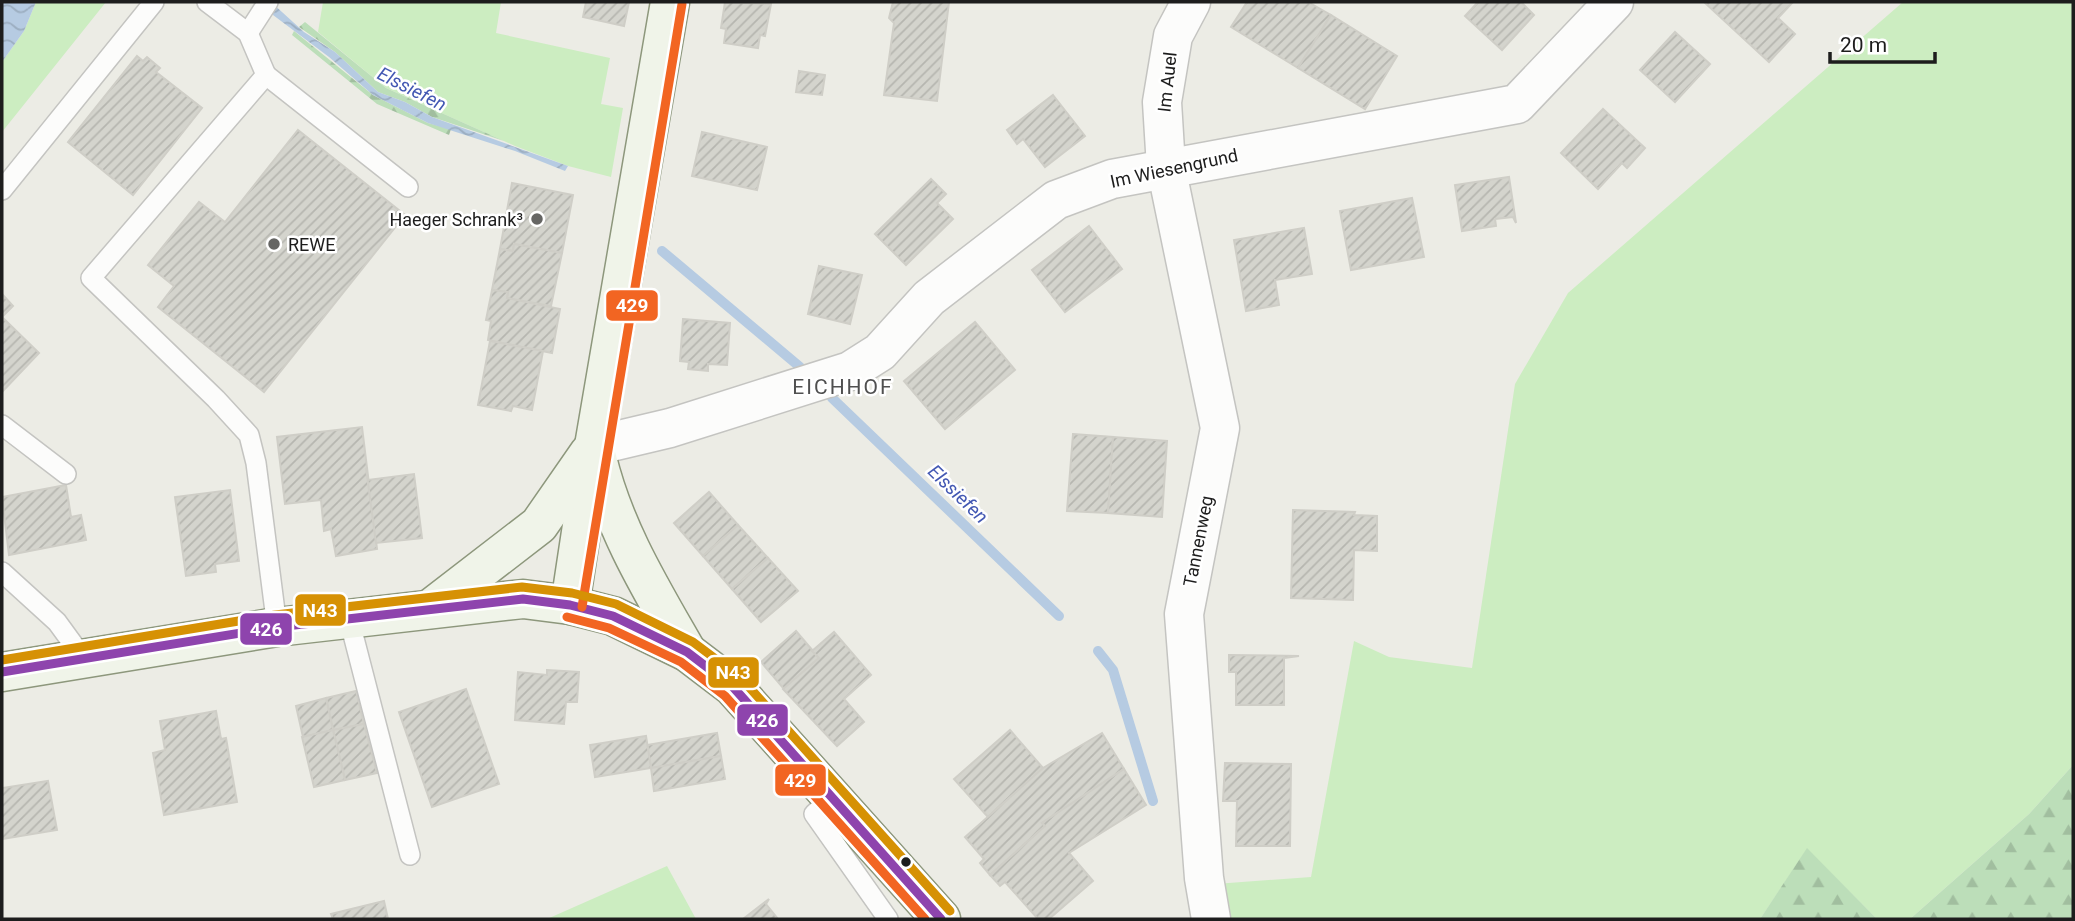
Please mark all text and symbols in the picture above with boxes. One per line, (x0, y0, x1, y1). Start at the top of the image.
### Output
scale bar (1830, 21, 1935, 65)
text: 20 m (1840, 33, 1887, 57)
street label: Im Auel (1153, 51, 1181, 113)
water label: Elssiefen (374, 62, 450, 116)
street label: Im Wiesengrund (1108, 144, 1240, 192)
place label: Haeger Schrank³ (389, 209, 523, 230)
marker: Haeger Schrank³ (529, 211, 545, 227)
place label: REWE (288, 234, 336, 255)
marker: REWE (266, 236, 282, 252)
line badge: 429 (605, 289, 659, 322)
text: 429 (616, 294, 648, 317)
district label: EICHHOF (792, 375, 894, 399)
water label: Elssiefen (923, 460, 993, 528)
street label: Tannenweg (1179, 494, 1217, 588)
line badge: N43 (294, 593, 347, 627)
text: N43 (302, 599, 338, 622)
line badge: 426 (239, 612, 293, 646)
text: 426 (250, 618, 282, 641)
line badge: N43 (707, 656, 760, 689)
text: N43 (715, 661, 751, 684)
line badge: 426 (736, 703, 789, 737)
text: 426 (746, 709, 778, 732)
line badge: 429 (774, 763, 827, 797)
text: 429 (784, 769, 816, 792)
unlabelled marker (899, 855, 913, 869)

